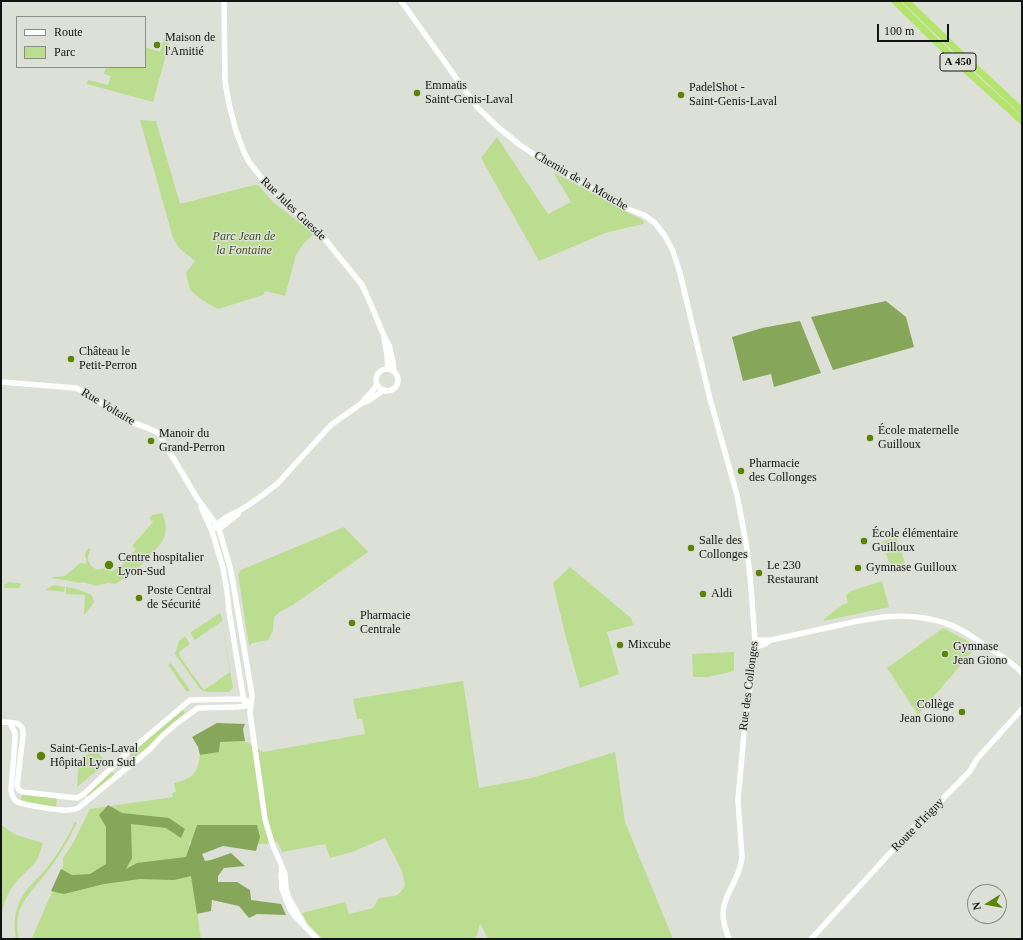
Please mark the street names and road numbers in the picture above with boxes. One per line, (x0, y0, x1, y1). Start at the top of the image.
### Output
road number: A 450 (940, 53, 976, 71)
street label: Chemin de la Mouche (531, 148, 631, 214)
street label: Rue Jules Guesde (257, 174, 329, 244)
street label: Rue Voltaire (79, 385, 137, 429)
street label: Rue des Collonges (736, 640, 762, 732)
street label: Route d'Irigny (889, 795, 947, 855)

